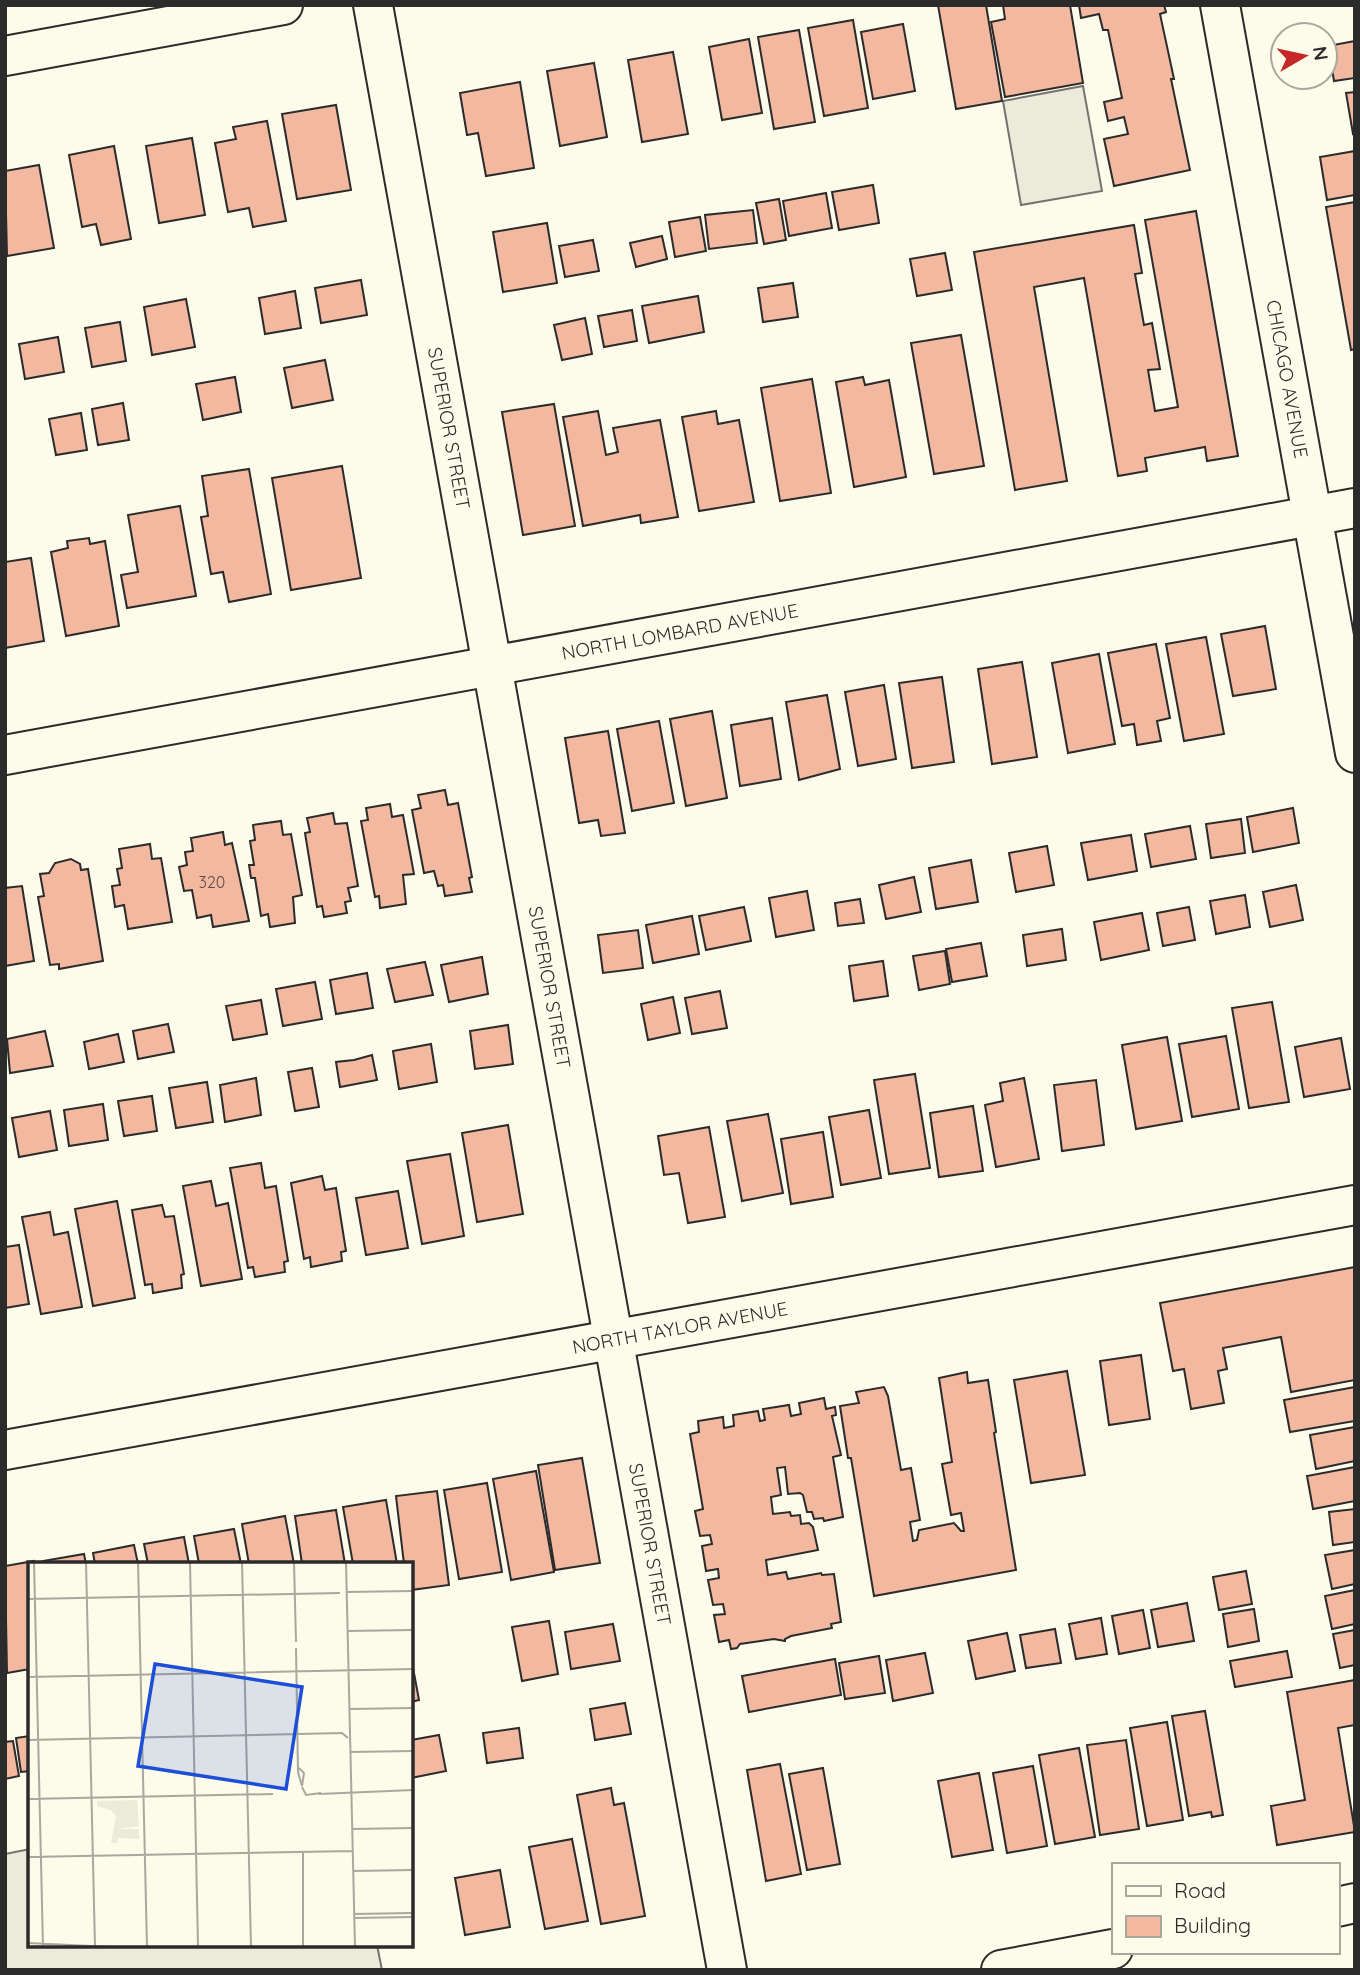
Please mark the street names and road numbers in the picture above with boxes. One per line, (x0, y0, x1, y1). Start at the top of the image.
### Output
street label: CHICAGO AVENUE (1261, 298, 1314, 460)
street label: SUPERIOR STREET (423, 345, 476, 511)
street label: NORTH LOMBARD AVENUE (560, 598, 800, 665)
street label: SUPERIOR STREET (524, 904, 576, 1070)
street label: NORTH TAYLOR AVENUE (570, 1296, 790, 1359)
street label: SUPERIOR STREET (624, 1461, 677, 1627)

